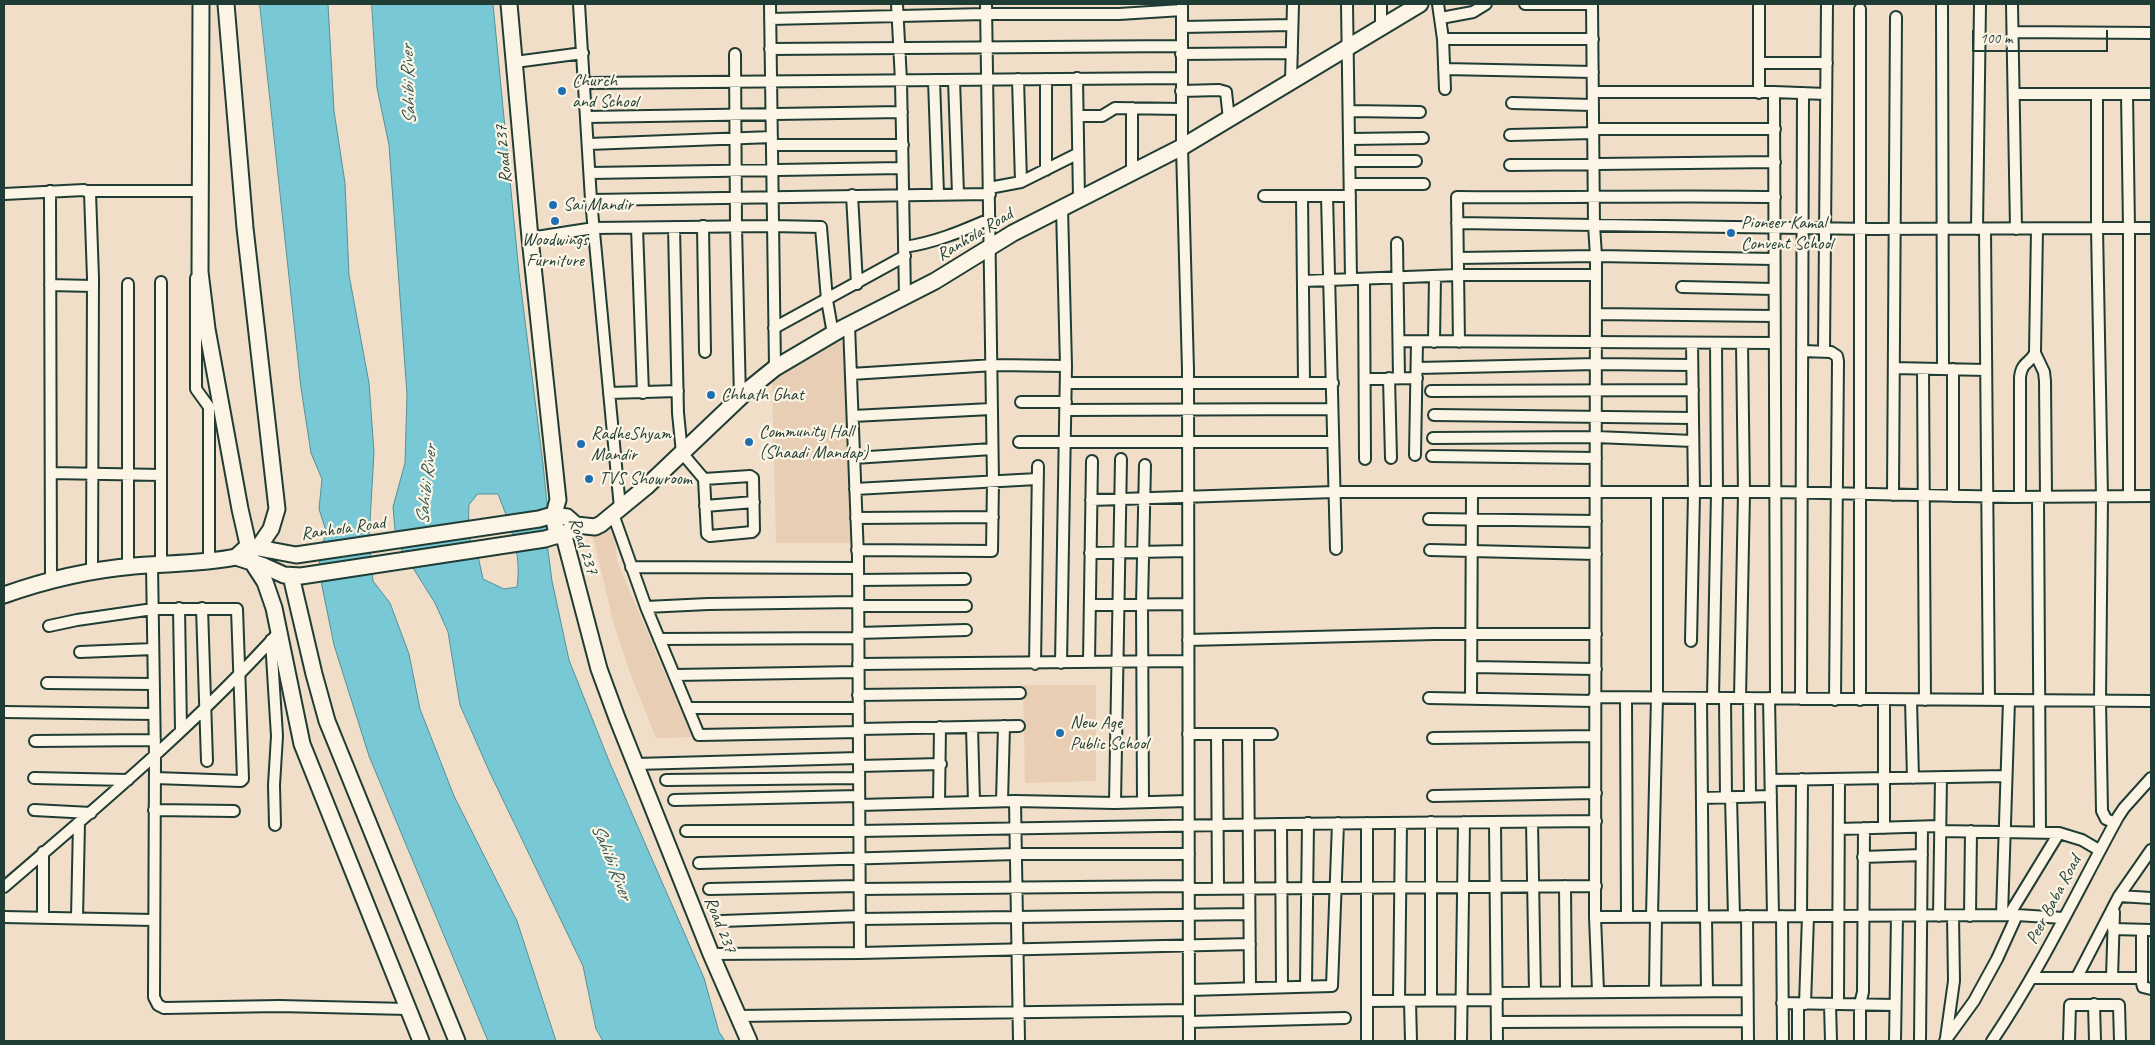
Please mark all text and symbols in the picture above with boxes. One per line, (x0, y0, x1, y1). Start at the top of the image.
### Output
scale bar (1975, 20, 2111, 52)
text: 100 m (1980, 29, 2012, 48)
water label: Sahibi River (396, 45, 422, 125)
place label: Church and School (572, 70, 638, 112)
marker: Church and School (556, 85, 568, 97)
street label: Road 237 (491, 124, 517, 184)
place label: Sai Mandir (563, 194, 633, 216)
marker: Sai Mandir (547, 199, 559, 211)
street label: Ranhola Road (933, 204, 1017, 266)
place label: Pioneer Kamal Convent School (1741, 212, 1833, 254)
marker: Woodwings Furniture (549, 215, 561, 227)
marker: Pioneer Kamal Convent School (1725, 227, 1737, 239)
place label: Woodwings Furniture (522, 229, 588, 272)
place label: Chhath Ghat (721, 384, 804, 406)
marker: Chhath Ghat (705, 389, 717, 401)
place label: Community Hall (Shaadi Mandap) (759, 421, 868, 464)
place label: RadheShyam Mandir (591, 423, 671, 466)
marker: Community Hall (Shaadi Mandap) (743, 436, 755, 448)
marker: RadheShyam Mandir (575, 438, 587, 450)
water label: Sahibi River (412, 444, 442, 526)
place label: TVS Showroom (599, 468, 692, 490)
marker: TVS Showroom (583, 473, 595, 485)
street label: Ranhola Road (299, 512, 387, 546)
street label: Road 237 (563, 515, 603, 577)
place label: New Age Public School (1070, 712, 1148, 754)
marker: New Age Public School (1054, 727, 1066, 739)
water label: Sahibi River (586, 821, 636, 903)
street label: Peer Baba Road (2022, 852, 2086, 948)
street label: Road 237 (699, 894, 741, 956)

